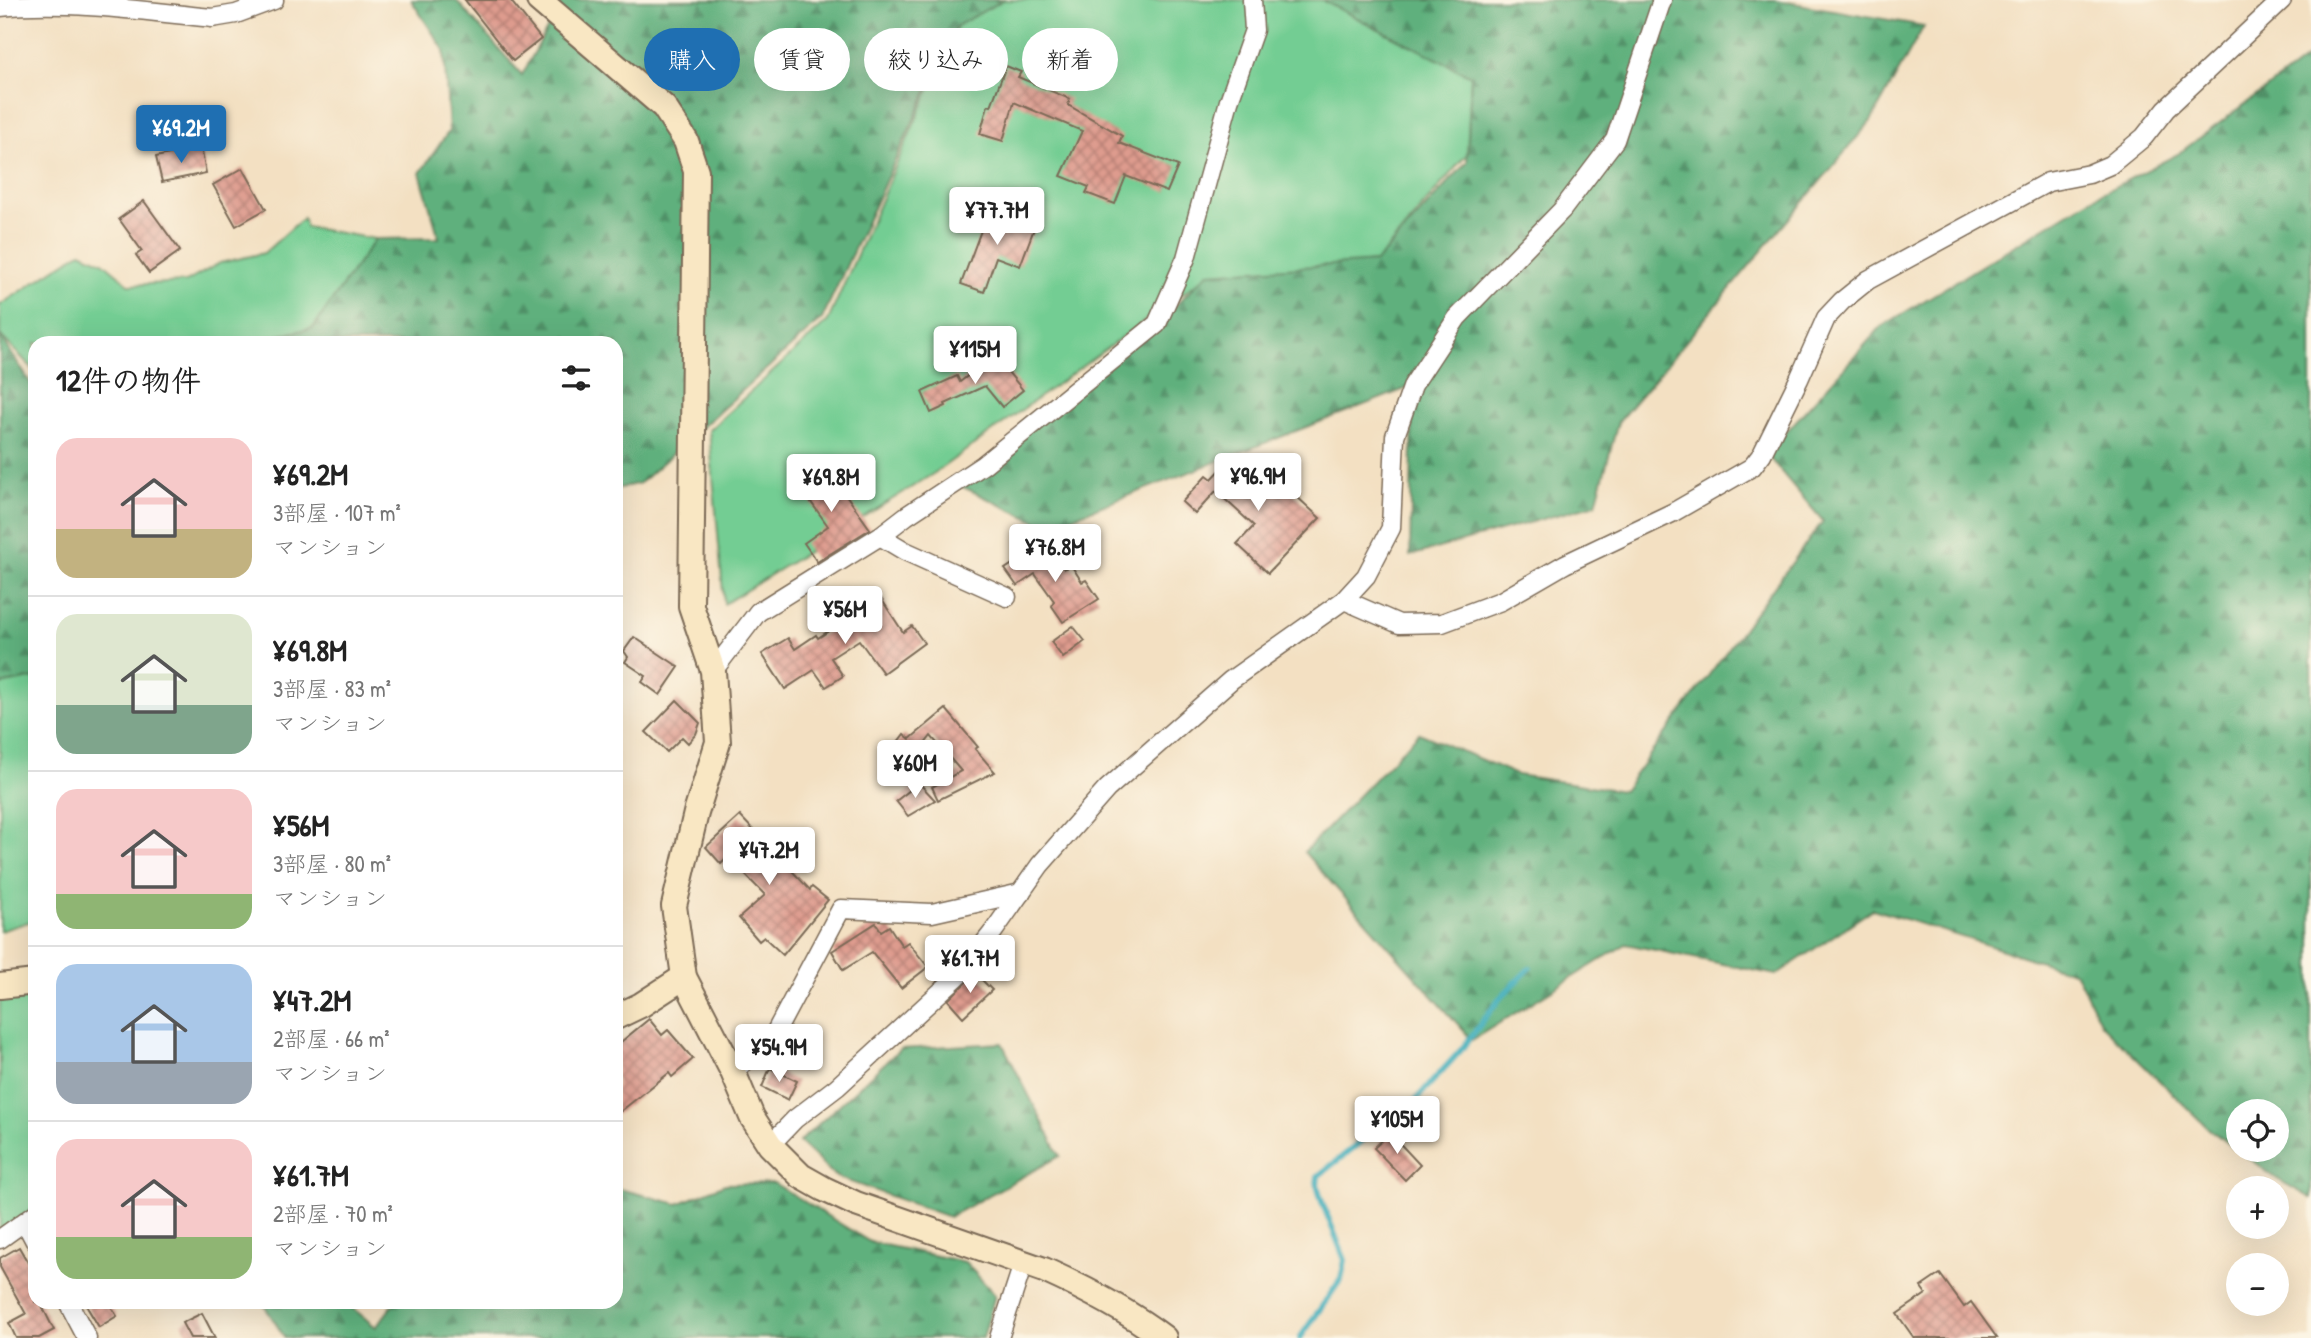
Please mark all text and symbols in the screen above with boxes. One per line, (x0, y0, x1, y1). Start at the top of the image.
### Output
chip: 購入 (644, 28, 740, 91)
chip: 賃貸 (754, 28, 850, 91)
chip: 絞り込み (864, 28, 1008, 91)
chip: 新着 (1022, 28, 1118, 91)
pin: ¥69.2M (124, 106, 238, 165)
text: ¥69.2M (152, 112, 210, 143)
pin: ¥77.7M (940, 188, 1054, 247)
text: ¥77.7M (965, 194, 1029, 225)
pin: ¥115M (926, 326, 1024, 386)
text: ¥115M (950, 333, 1000, 364)
icon: filters (557, 359, 595, 397)
text: 12件の物件 (56, 360, 201, 400)
text: ¥69.2M (273, 454, 348, 494)
pin: ¥69.8M (774, 454, 888, 514)
pin: ¥96.9M (1201, 454, 1315, 513)
text: ¥96.9M (1230, 460, 1286, 491)
text: ¥69.8M (803, 461, 859, 492)
icon: home (112, 466, 196, 550)
text: 3部屋 · 107 m² (273, 497, 401, 528)
pin: ¥76.8M (998, 524, 1112, 584)
text: マンション (273, 531, 387, 562)
text: ¥76.8M (1025, 531, 1085, 562)
pin: ¥56M (804, 586, 886, 646)
text: ¥56M (823, 593, 867, 624)
text: ¥69.8M (273, 630, 347, 670)
icon: home (112, 642, 196, 726)
text: 3部屋 · 83 m² (273, 673, 391, 704)
text: マンション (273, 707, 387, 738)
pin: ¥60M (874, 740, 956, 800)
text: ¥60M (893, 747, 937, 778)
text: ¥56M (273, 805, 329, 845)
icon: home (112, 817, 196, 901)
pin: ¥47.2M (712, 828, 826, 887)
text: ¥47.2M (739, 834, 799, 865)
text: 3部屋 · 80 m² (273, 848, 391, 879)
text: マンション (273, 882, 387, 913)
pin: ¥61.7M (913, 936, 1027, 995)
text: ¥61.7M (941, 942, 999, 973)
text: ¥47.2M (273, 980, 351, 1020)
icon: home (112, 992, 196, 1076)
text: 2部屋 · 66 m² (273, 1023, 390, 1054)
pin: ¥54.9M (722, 1024, 836, 1084)
text: ¥54.9M (751, 1031, 807, 1062)
text: マンション (273, 1057, 387, 1088)
pin: ¥105M (1348, 1096, 1446, 1156)
map controls (2226, 1099, 2289, 1316)
button: locate (2226, 1099, 2289, 1162)
text: ¥105M (1371, 1103, 1423, 1134)
text: ¥61.7M (273, 1155, 349, 1195)
icon: home (112, 1167, 196, 1251)
button: + (2226, 1176, 2289, 1239)
text: 2部屋 · 70 m² (273, 1198, 393, 1229)
text: マンション (273, 1232, 387, 1263)
button: − (2226, 1253, 2289, 1316)

